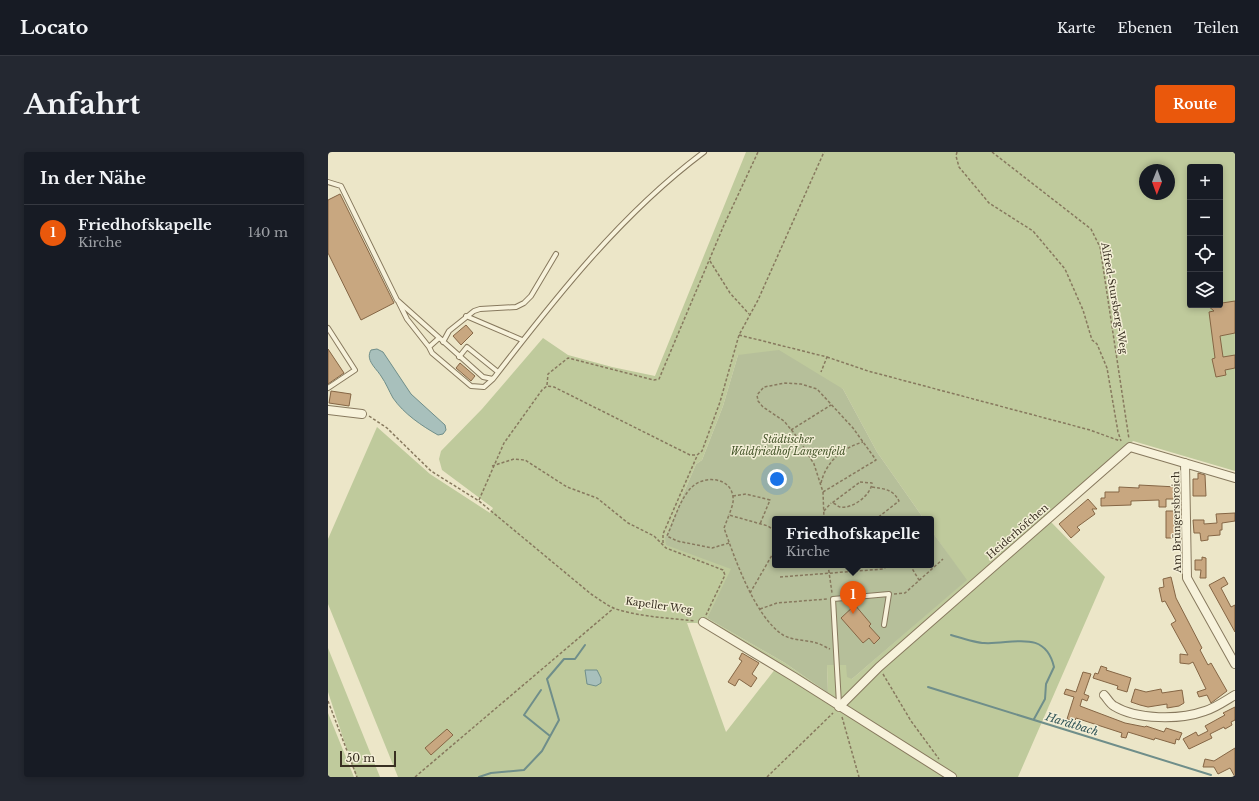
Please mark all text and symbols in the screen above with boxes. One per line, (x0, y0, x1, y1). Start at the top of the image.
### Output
text: Locato (20, 16, 88, 39)
text: Karte (1057, 19, 1096, 37)
text: Ebenen (1118, 19, 1172, 37)
text: Teilen (1194, 19, 1239, 37)
button: Route (1155, 85, 1235, 123)
text: Anfahrt (24, 87, 140, 122)
north arrow (1139, 164, 1175, 200)
map controls (1187, 164, 1223, 308)
button: + (1187, 164, 1223, 200)
text: In der Nähe (40, 168, 146, 189)
button: − (1187, 200, 1223, 236)
text: Friedhofskapelle (78, 215, 212, 234)
text: 1 (50, 224, 56, 241)
text: 140 m (248, 224, 288, 241)
text: Kirche (78, 234, 122, 251)
button: locate (1187, 236, 1223, 272)
street label: Alfred-Stursberg-Weg (1098, 240, 1131, 356)
button: layers (1187, 272, 1223, 308)
park label: Städtischer Waldfriedhof Langenfeld (730, 433, 846, 458)
your location (767, 469, 787, 489)
street label: Am Brüngersbroich (1169, 471, 1184, 574)
street label: Heiderhöfchen (984, 501, 1051, 562)
popup (772, 516, 934, 568)
text: Friedhofskapelle (786, 524, 920, 543)
text: Kirche (786, 543, 830, 560)
pin: 1 (840, 581, 866, 614)
street label: Kapeller Weg (624, 594, 694, 617)
water label: Hardtbach (1043, 709, 1100, 739)
scale bar (340, 749, 396, 768)
text: 50 m (346, 751, 375, 765)

